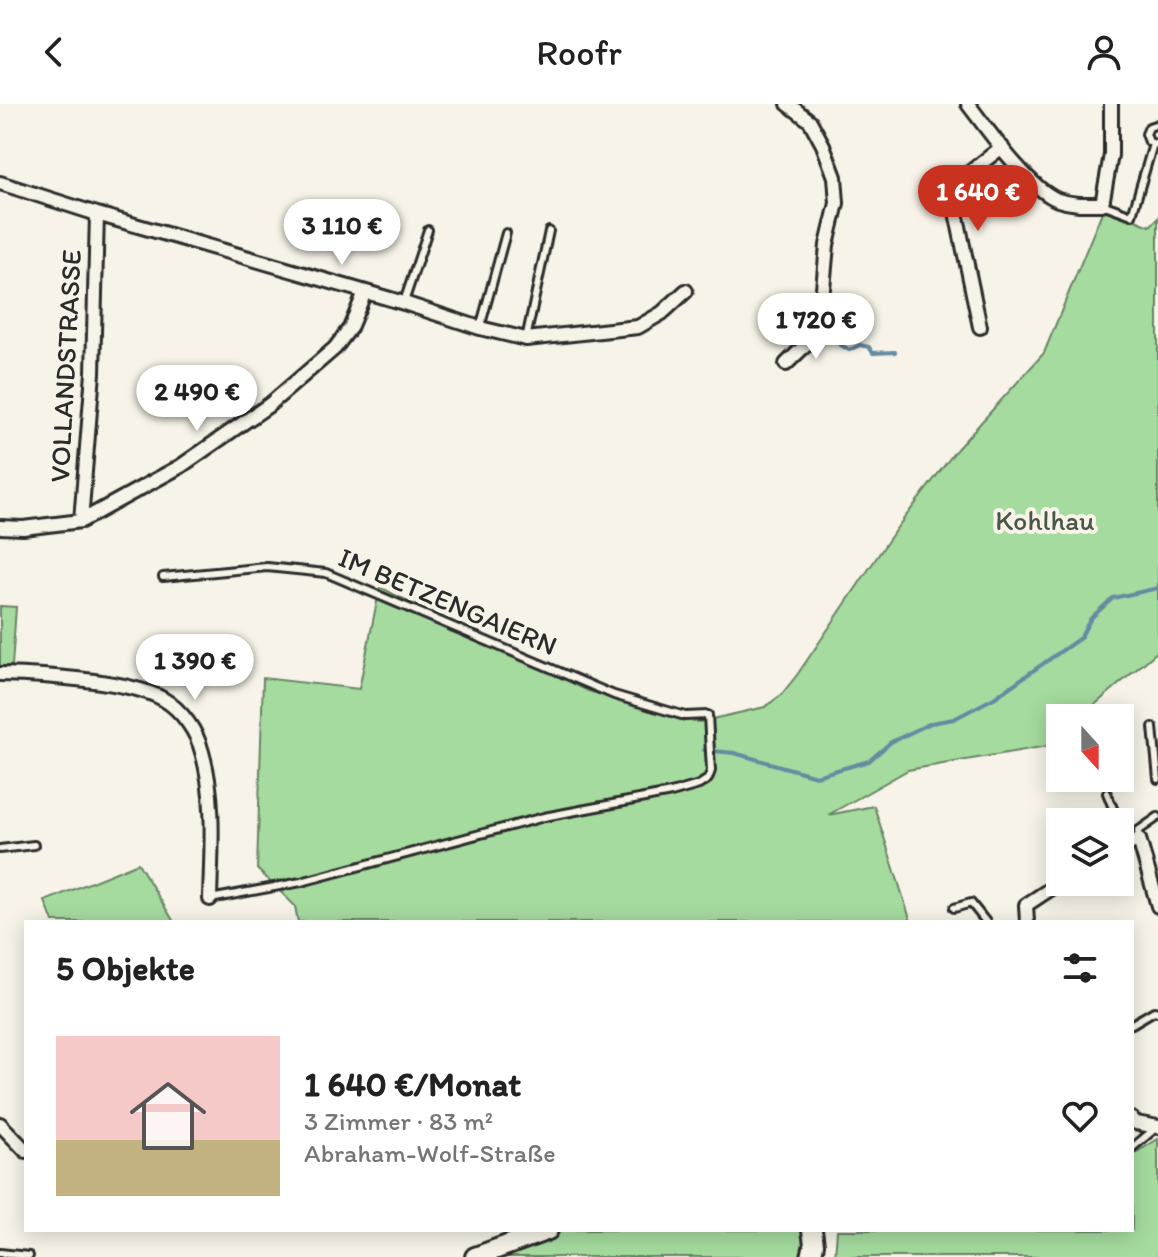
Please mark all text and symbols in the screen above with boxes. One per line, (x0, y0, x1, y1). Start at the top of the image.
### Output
icon: back (32, 30, 76, 74)
icon: person (1082, 30, 1126, 74)
text: Roofr (536, 31, 622, 74)
pin: 1 640 € (904, 165, 1052, 233)
text: 1 640 € (936, 175, 1020, 207)
pin: 3 110 € (268, 199, 416, 267)
text: 3 110 € (302, 209, 382, 241)
street label: VOLLANDSTRASSE (42, 249, 88, 483)
pin: 1 720 € (742, 293, 890, 361)
text: 1 720 € (775, 303, 857, 335)
pin: 2 490 € (123, 365, 271, 433)
text: 2 490 € (154, 375, 240, 407)
park label: Kohlhau (995, 503, 1095, 537)
street label: IM BETZENGAIERN (334, 540, 562, 662)
pin: 1 390 € (121, 634, 269, 702)
text: 1 390 € (154, 644, 236, 676)
north arrow (1046, 704, 1134, 792)
map controls (1046, 704, 1134, 896)
button: layers (1046, 808, 1134, 896)
icon: filters (1058, 946, 1102, 990)
text: 5 Objekte (56, 948, 195, 989)
text: 1 640 €/Monat (304, 1064, 521, 1105)
icon: home (120, 1068, 216, 1164)
icon: heart (1058, 1094, 1102, 1138)
text: 3 Zimmer · 83 m² (304, 1105, 493, 1137)
text: Abraham-Wolf-Straße (304, 1137, 556, 1169)

